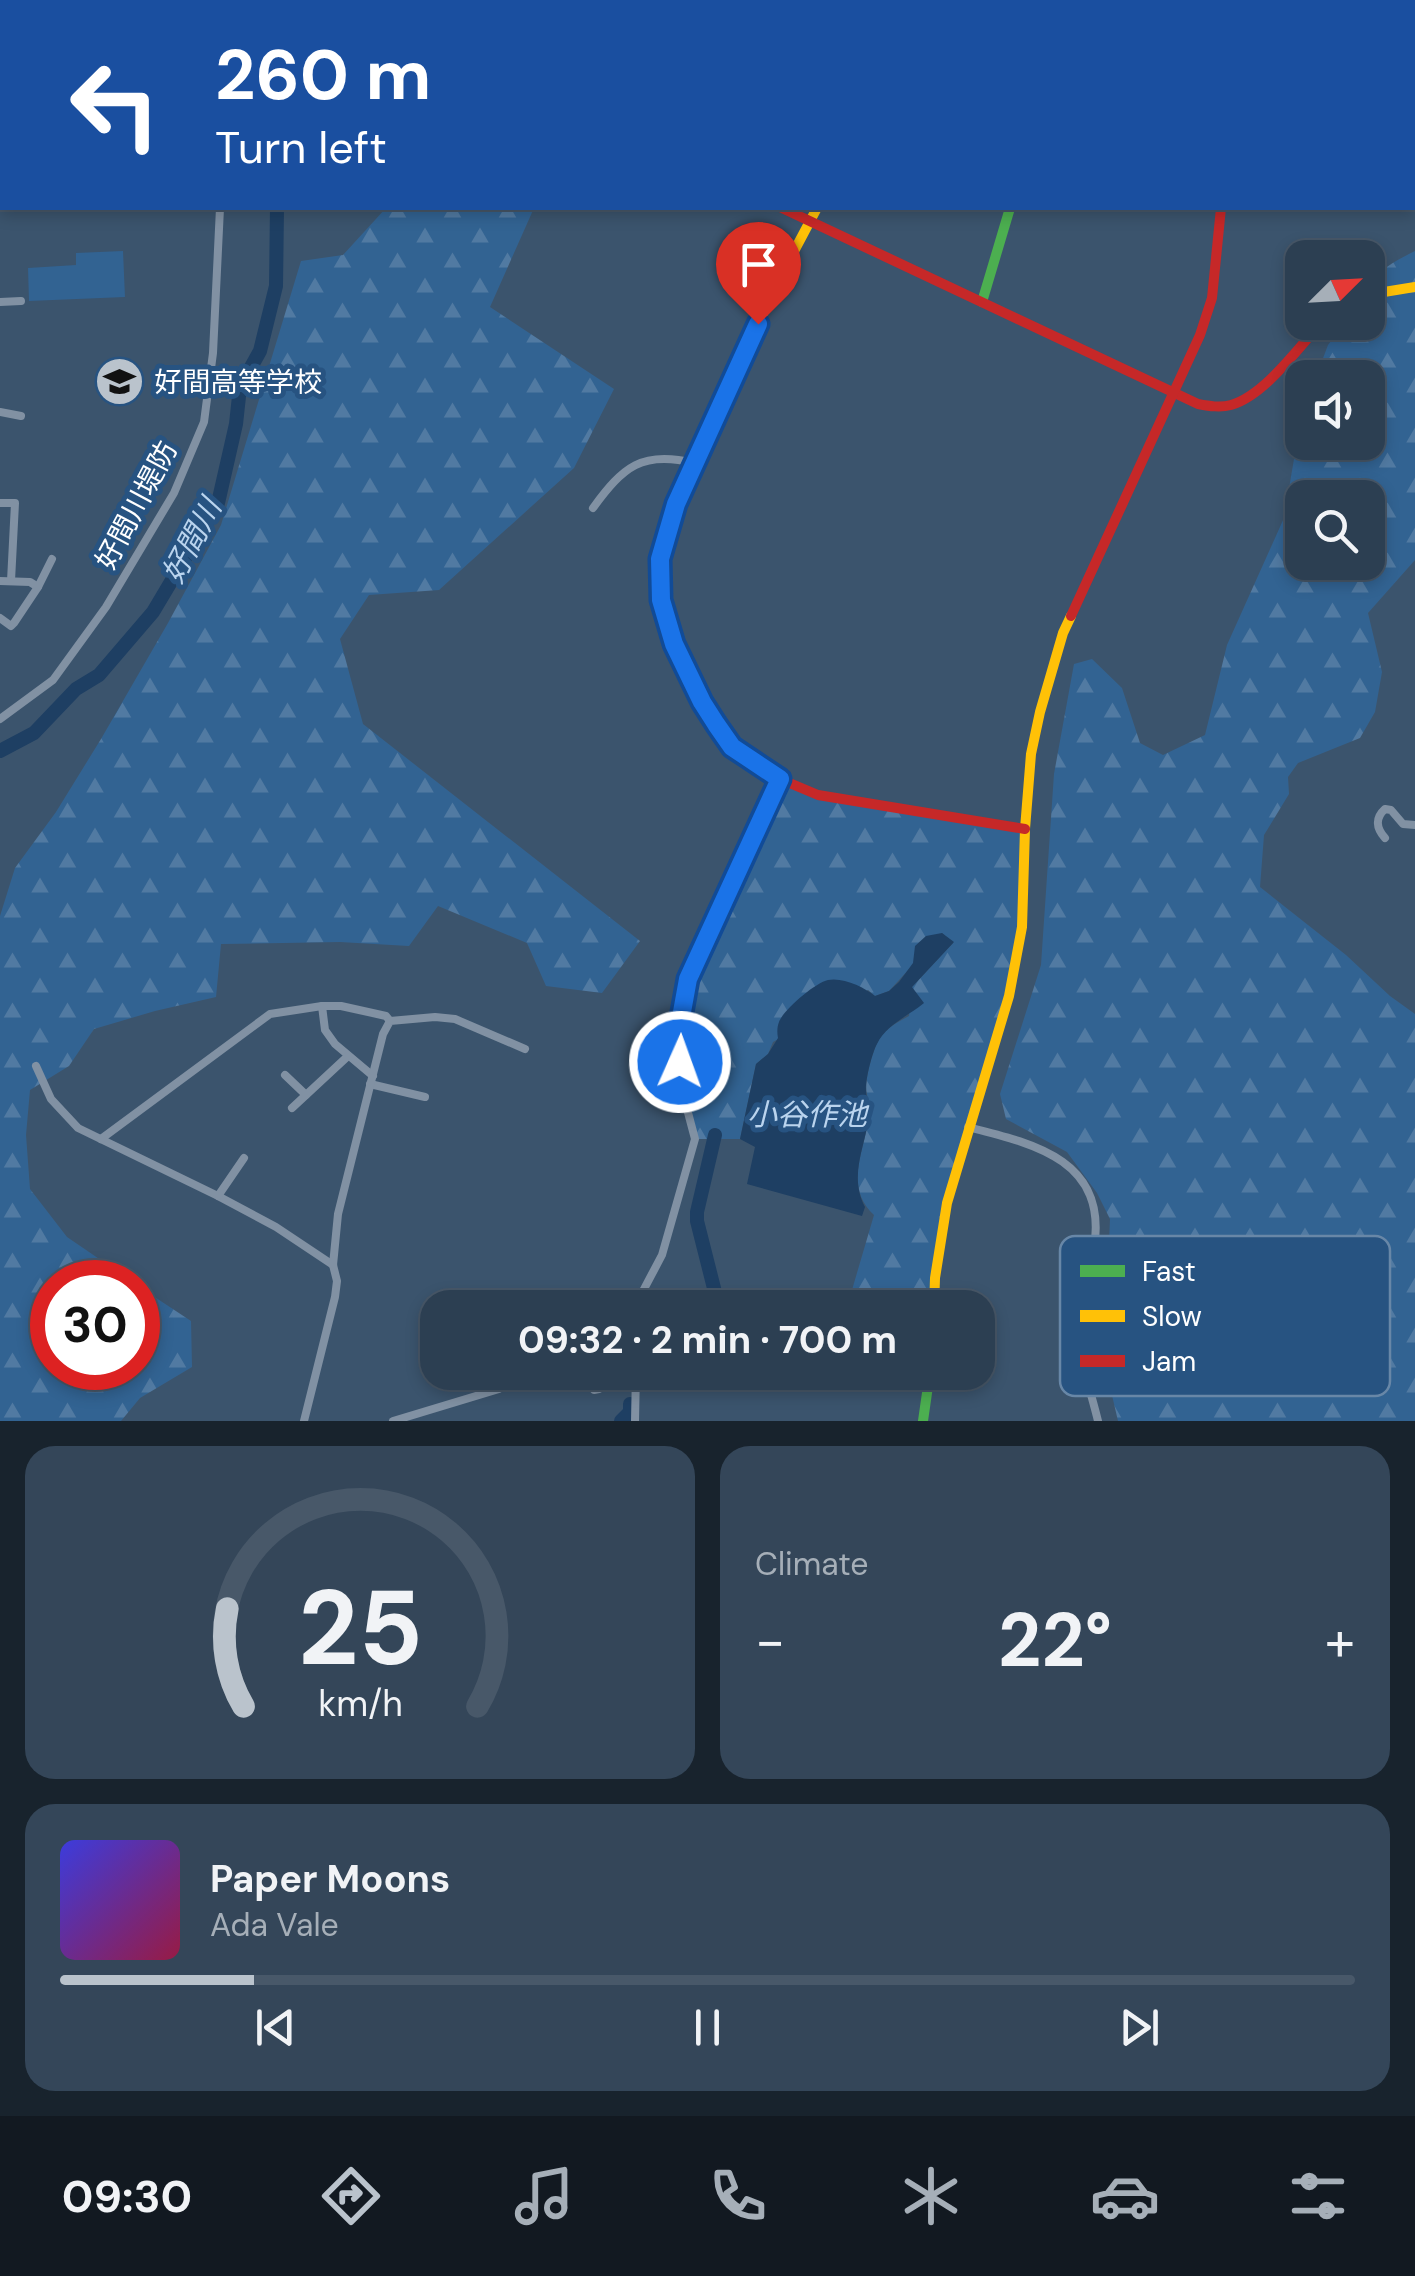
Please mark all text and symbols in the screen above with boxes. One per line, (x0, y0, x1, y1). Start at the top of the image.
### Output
text: 260 m (215, 30, 431, 121)
icon: left (50, 40, 180, 170)
text: Turn left (215, 118, 387, 177)
pin (716, 222, 801, 325)
icon: arrive (731, 237, 786, 292)
north arrow (1285, 240, 1385, 340)
map controls (1285, 240, 1385, 580)
school or university icon: 好間高等学校 (93, 356, 145, 408)
button: sound (1285, 360, 1385, 460)
place label: 好間高等学校 (154, 364, 322, 401)
street label: 好間川堤防 (87, 435, 186, 576)
button: search (1285, 480, 1385, 580)
water label: 好間川 (153, 489, 231, 590)
position arrow (628, 1010, 732, 1114)
water label: 小谷作池 (747, 1095, 870, 1134)
legend (1060, 1236, 1390, 1396)
text: Fast (1142, 1253, 1196, 1290)
speed limit sign: 30 (30, 1260, 160, 1390)
text: Slow (1142, 1298, 1202, 1335)
text: 09:32 · 2 min · 700 m (518, 1315, 897, 1365)
text: Jam (1142, 1343, 1196, 1380)
text: Climate (755, 1543, 869, 1585)
text: 25 (298, 1561, 422, 1696)
text: 22° (998, 1592, 1112, 1689)
text: − (755, 1605, 785, 1677)
text: + (1325, 1605, 1355, 1677)
text: km/h (318, 1681, 402, 1727)
text: Paper Moons (210, 1854, 450, 1904)
text: Ada Vale (210, 1904, 339, 1946)
icon: previous (248, 2000, 303, 2055)
icon: pause (680, 2000, 735, 2055)
icon: next (1112, 2000, 1167, 2055)
icon: directions (316, 2161, 386, 2231)
icon: music (509, 2161, 579, 2231)
icon: phone (703, 2161, 773, 2231)
icon: climate (896, 2161, 966, 2231)
icon: car (1090, 2161, 1160, 2231)
icon: filters (1283, 2161, 1353, 2231)
text: 09:30 (62, 2167, 192, 2226)

